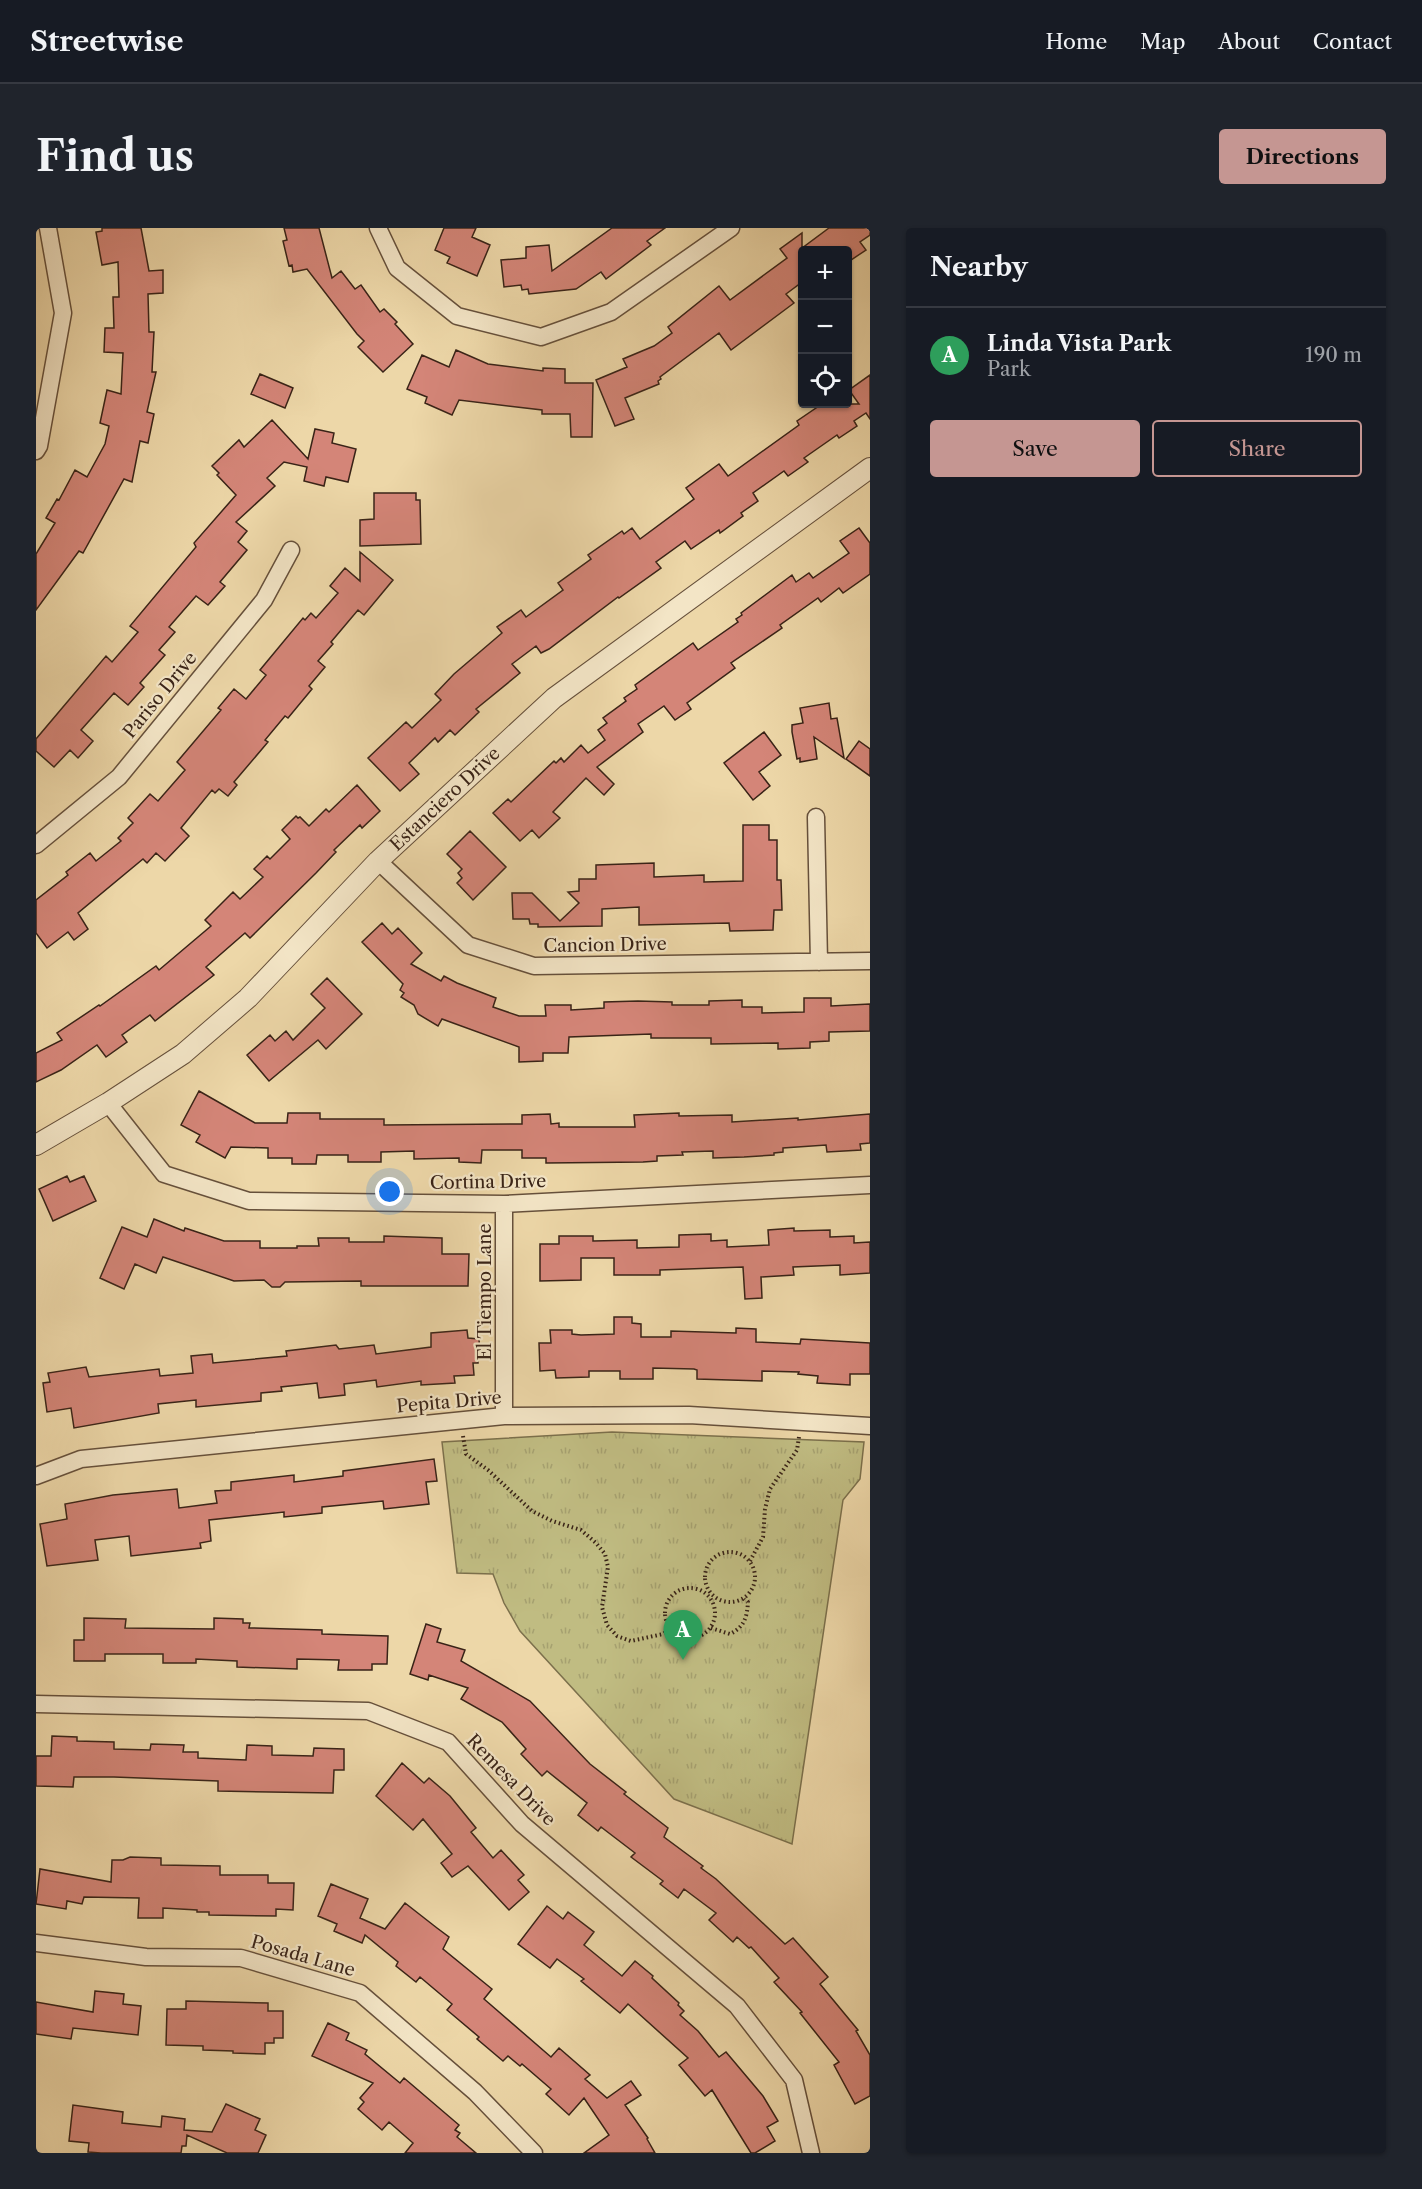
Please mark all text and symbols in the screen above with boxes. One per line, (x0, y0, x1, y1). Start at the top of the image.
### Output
text: Streetwise (30, 24, 184, 58)
text: Home (1046, 29, 1107, 54)
text: Map (1140, 29, 1185, 54)
text: About (1218, 29, 1280, 54)
text: Contact (1313, 29, 1392, 54)
button: Directions (1219, 129, 1386, 184)
text: Find us (36, 130, 194, 182)
map controls (798, 246, 852, 408)
button: + (798, 246, 852, 300)
text: Nearby (930, 251, 1028, 283)
button: − (798, 300, 852, 354)
text: Linda Vista Park (987, 330, 1171, 357)
text: A (942, 343, 957, 367)
text: 190 m (1305, 343, 1362, 367)
button: locate (798, 354, 852, 408)
text: Park (987, 357, 1030, 381)
button: Save (930, 420, 1140, 477)
button: Share (1152, 420, 1362, 477)
street label: Pariso Drive (119, 647, 201, 743)
street label: Estanciero Drive (385, 742, 505, 856)
street label: Cancion Drive (543, 933, 667, 957)
street label: Cortina Drive (430, 1170, 546, 1194)
your location (375, 1177, 404, 1206)
street label: El Tiempo Lane (474, 1223, 496, 1361)
street label: Pepita Drive (396, 1386, 502, 1418)
pin: A (664, 1610, 702, 1660)
street label: Remesa Drive (462, 1730, 560, 1830)
street label: Posada Lane (248, 1931, 358, 1981)

